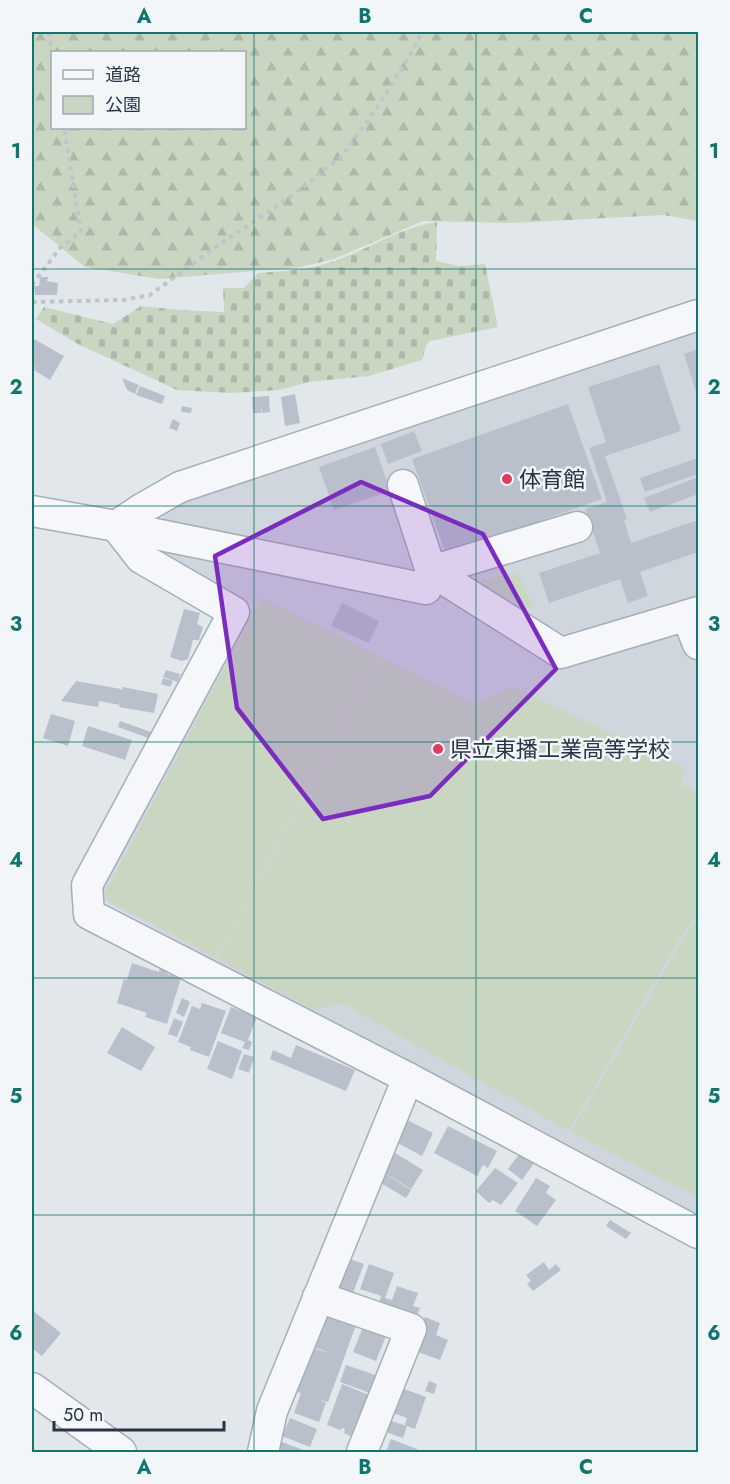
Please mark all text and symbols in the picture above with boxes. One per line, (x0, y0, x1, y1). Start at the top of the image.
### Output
text: A (136, 2, 152, 31)
text: B (358, 2, 372, 31)
text: C (579, 2, 593, 31)
legend (51, 51, 246, 129)
text: 道路 (105, 62, 141, 88)
text: 公園 (105, 92, 141, 118)
text: 1 (11, 137, 21, 166)
text: 1 (709, 137, 719, 166)
text: 2 (9, 373, 23, 402)
text: 2 (707, 373, 721, 402)
place label: 体育館 (519, 463, 585, 495)
marker: 体育館 (500, 472, 514, 486)
text: 3 (10, 610, 22, 639)
text: 3 (708, 610, 720, 639)
place label: 県立東播工業高等学校 (450, 733, 670, 765)
marker: 県立東播工業高等学校 (431, 742, 445, 756)
text: 4 (9, 846, 23, 875)
text: 4 (707, 846, 721, 875)
text: 5 (10, 1082, 23, 1111)
text: 5 (708, 1082, 721, 1111)
text: 6 (9, 1319, 23, 1348)
text: 6 (707, 1319, 721, 1348)
scale bar (54, 1394, 224, 1432)
text: 50 m (63, 1402, 103, 1428)
text: A (136, 1453, 152, 1482)
text: B (358, 1453, 372, 1482)
text: C (579, 1453, 593, 1482)

